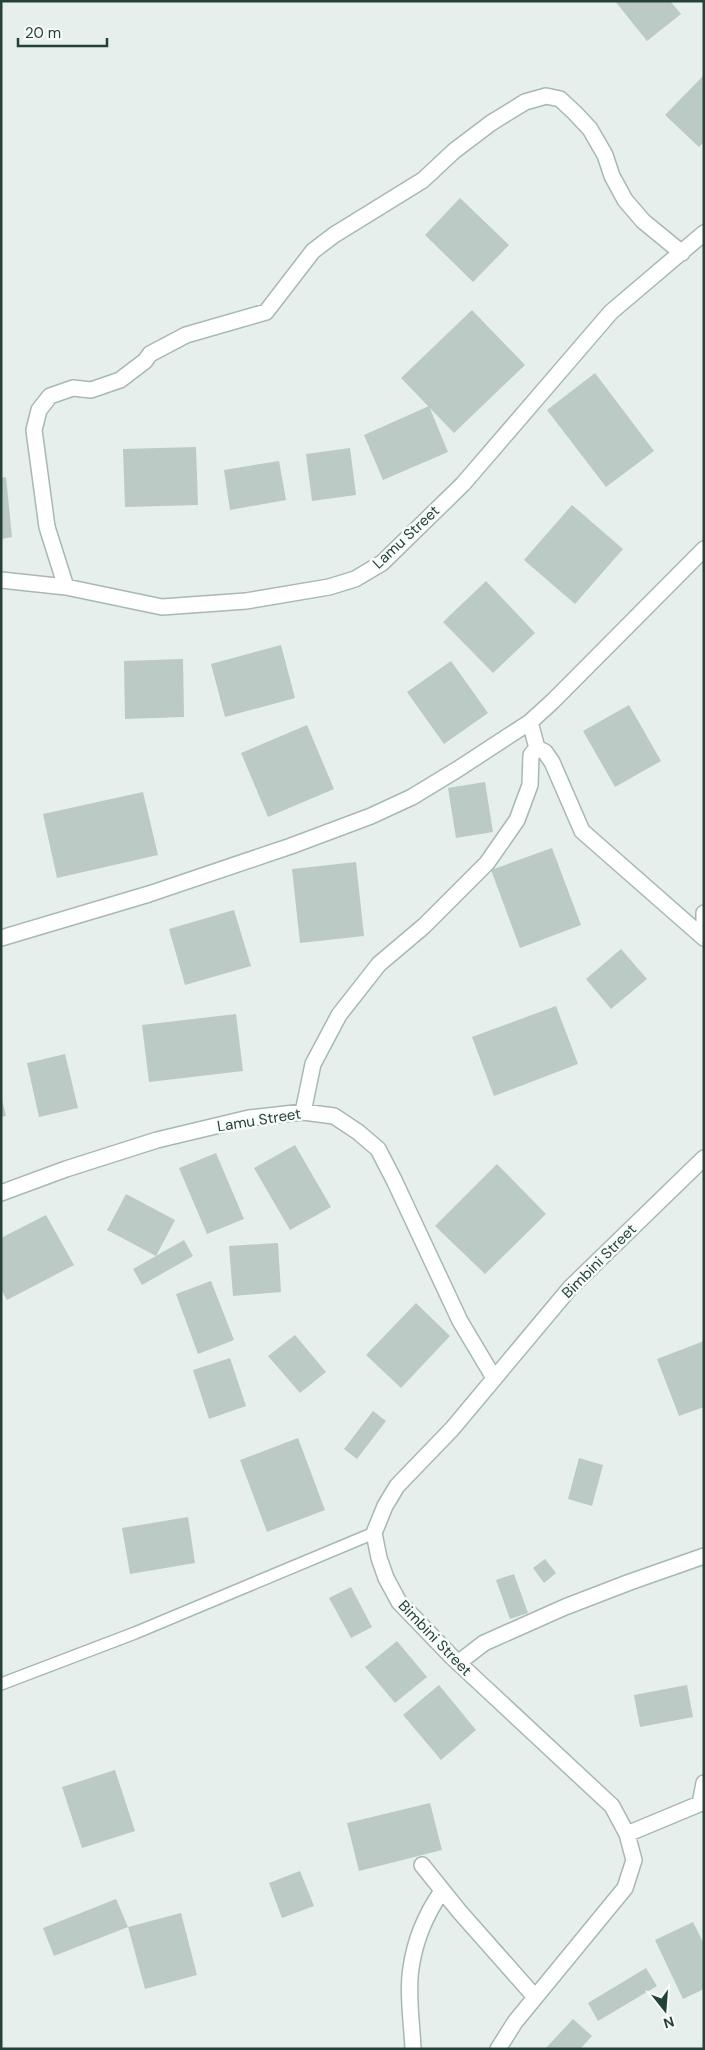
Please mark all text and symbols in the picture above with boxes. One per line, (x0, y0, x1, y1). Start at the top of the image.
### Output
scale bar (18, 15, 106, 47)
text: 20 m (25, 23, 61, 43)
street label: Lamu Street (368, 501, 444, 573)
street label: Lamu Street (216, 1103, 302, 1136)
street label: Bimbini Street (557, 1219, 641, 1303)
street label: Bimbini Street (394, 1596, 476, 1680)
north arrow (640, 1985, 690, 2035)
text: N (661, 2012, 676, 2033)

